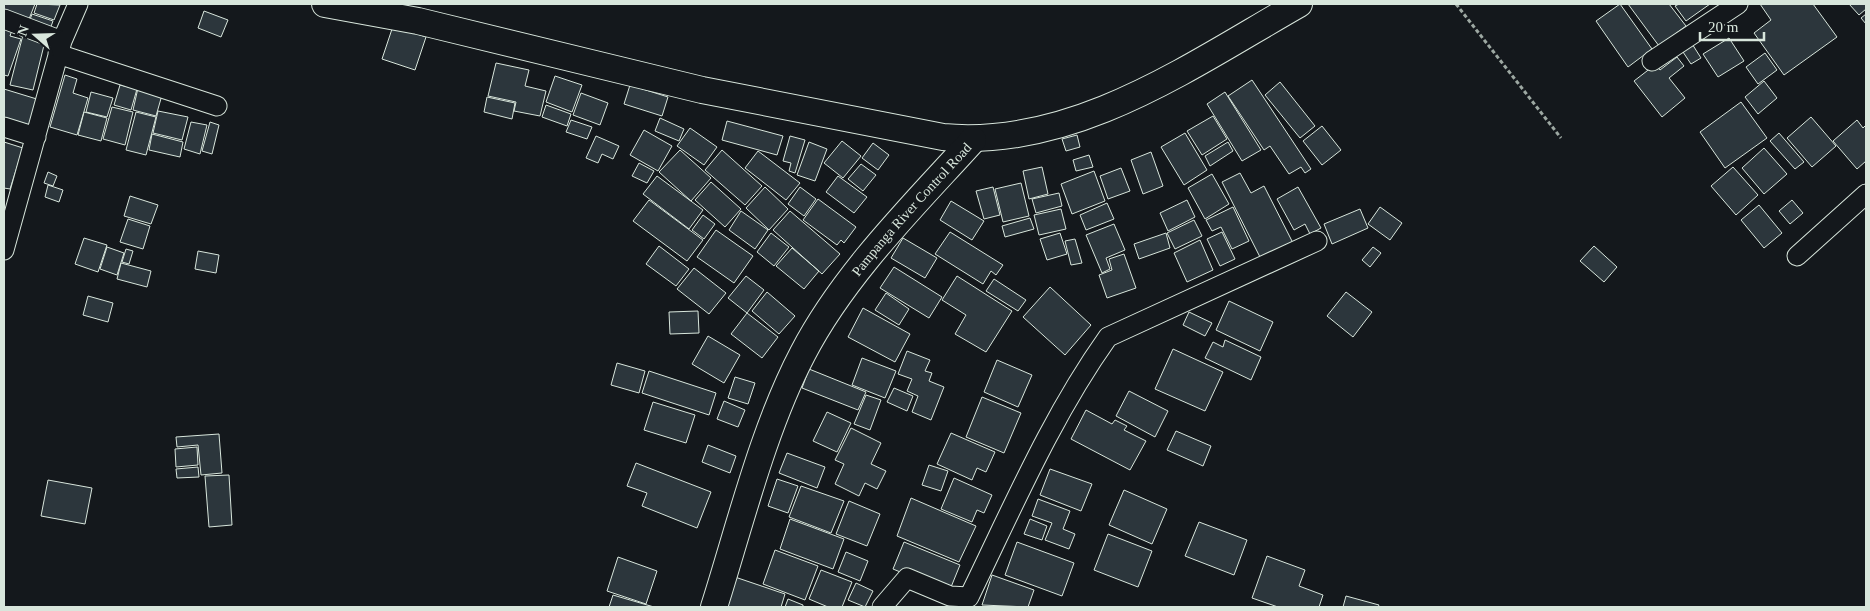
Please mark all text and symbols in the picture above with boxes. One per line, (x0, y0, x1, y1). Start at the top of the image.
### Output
north arrow (10, 10, 60, 60)
scale bar (1700, 10, 1764, 42)
text: 20 m (1708, 19, 1739, 35)
text: N (14, 23, 32, 38)
street label: Pampanga River Control Road (849, 140, 974, 279)

